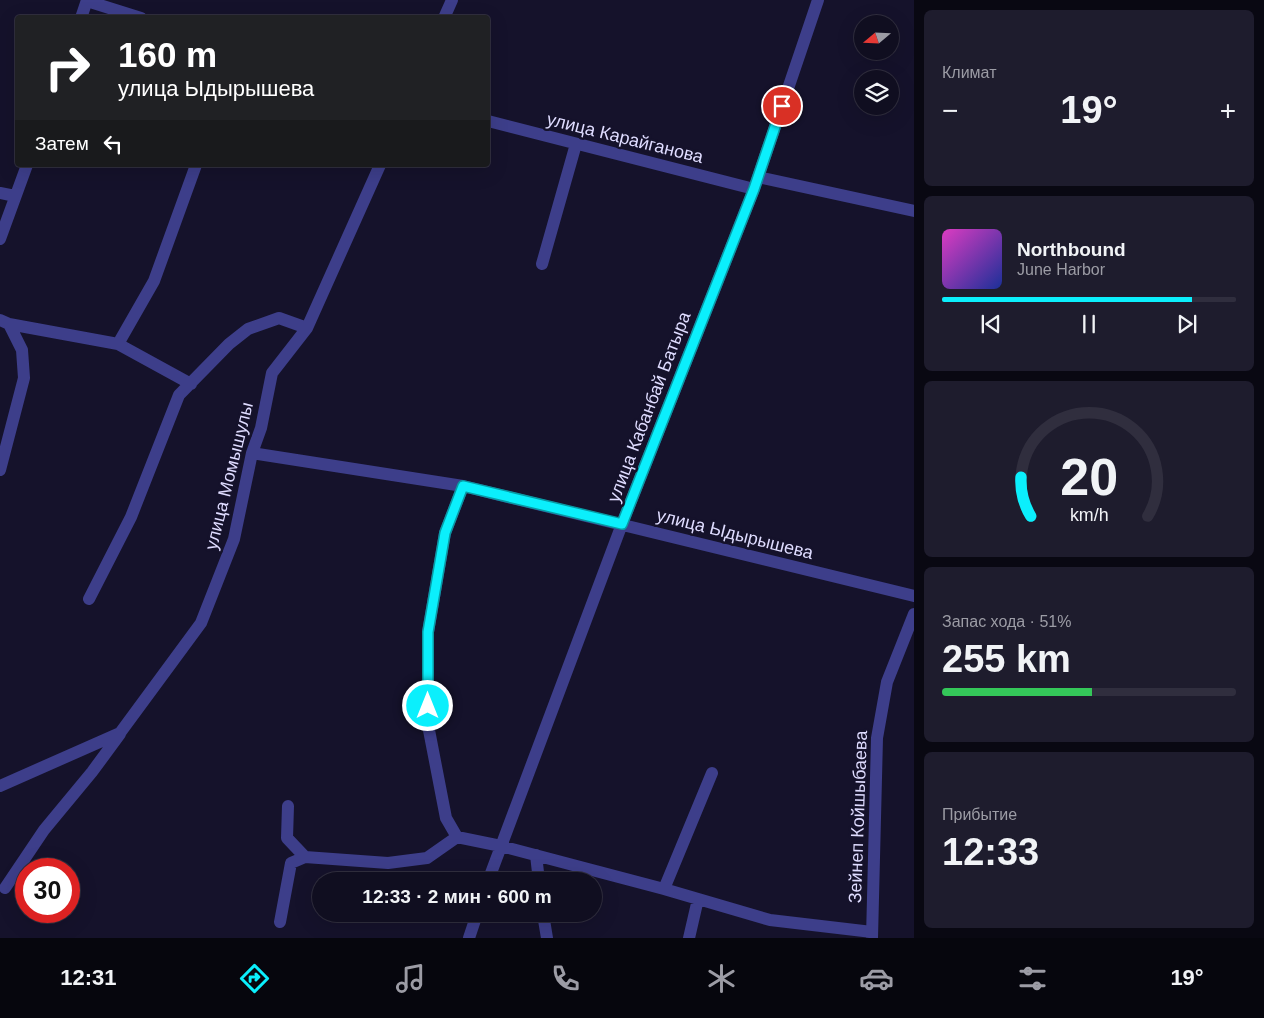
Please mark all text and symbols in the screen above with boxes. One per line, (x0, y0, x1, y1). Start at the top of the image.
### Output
north arrow (854, 15, 899, 60)
map controls (854, 15, 899, 115)
icon: right (35, 35, 100, 100)
text: 160 m (118, 35, 217, 74)
text: Климат (942, 64, 996, 81)
button: layers (854, 70, 899, 115)
text: улица Ыдырышева (118, 76, 314, 101)
pin (761, 85, 803, 127)
text: 19° (1060, 89, 1118, 131)
icon: arrive (768, 92, 796, 120)
text: − (942, 95, 958, 126)
text: + (1220, 95, 1236, 126)
street label: улица Карайганова (545, 109, 706, 167)
icon: left (99, 130, 127, 158)
text: Затем (35, 133, 89, 154)
text: Northbound (1017, 239, 1126, 260)
text: June Harbor (1017, 261, 1105, 278)
street label: улица Кабанбай Батыра (603, 308, 695, 505)
icon: previous (977, 310, 1005, 338)
icon: pause (1075, 310, 1103, 338)
icon: next (1173, 310, 1201, 338)
street label: улица Момышулы (201, 400, 257, 552)
text: 20 (1060, 448, 1118, 506)
street label: улица Ыдырышева (655, 505, 816, 563)
text: km/h (1070, 505, 1108, 525)
text: Запас хода · 51% (942, 613, 1071, 630)
text: 255 km (942, 638, 1071, 680)
position arrow (401, 679, 453, 731)
street label: Зейнеп Койшыбаева (845, 729, 871, 904)
text: Прибытие (942, 806, 1017, 823)
text: 12:33 (942, 831, 1039, 873)
speed limit sign: 30 (15, 858, 80, 923)
text: 12:33 · 2 мин · 600 m (362, 886, 552, 907)
icon: directions (237, 961, 272, 996)
icon: music (393, 961, 428, 996)
icon: phone (548, 961, 583, 996)
icon: climate (704, 961, 739, 996)
icon: car (859, 961, 894, 996)
icon: filters (1015, 961, 1050, 996)
text: 12:31 (60, 965, 117, 990)
text: 19° (1170, 965, 1204, 990)

